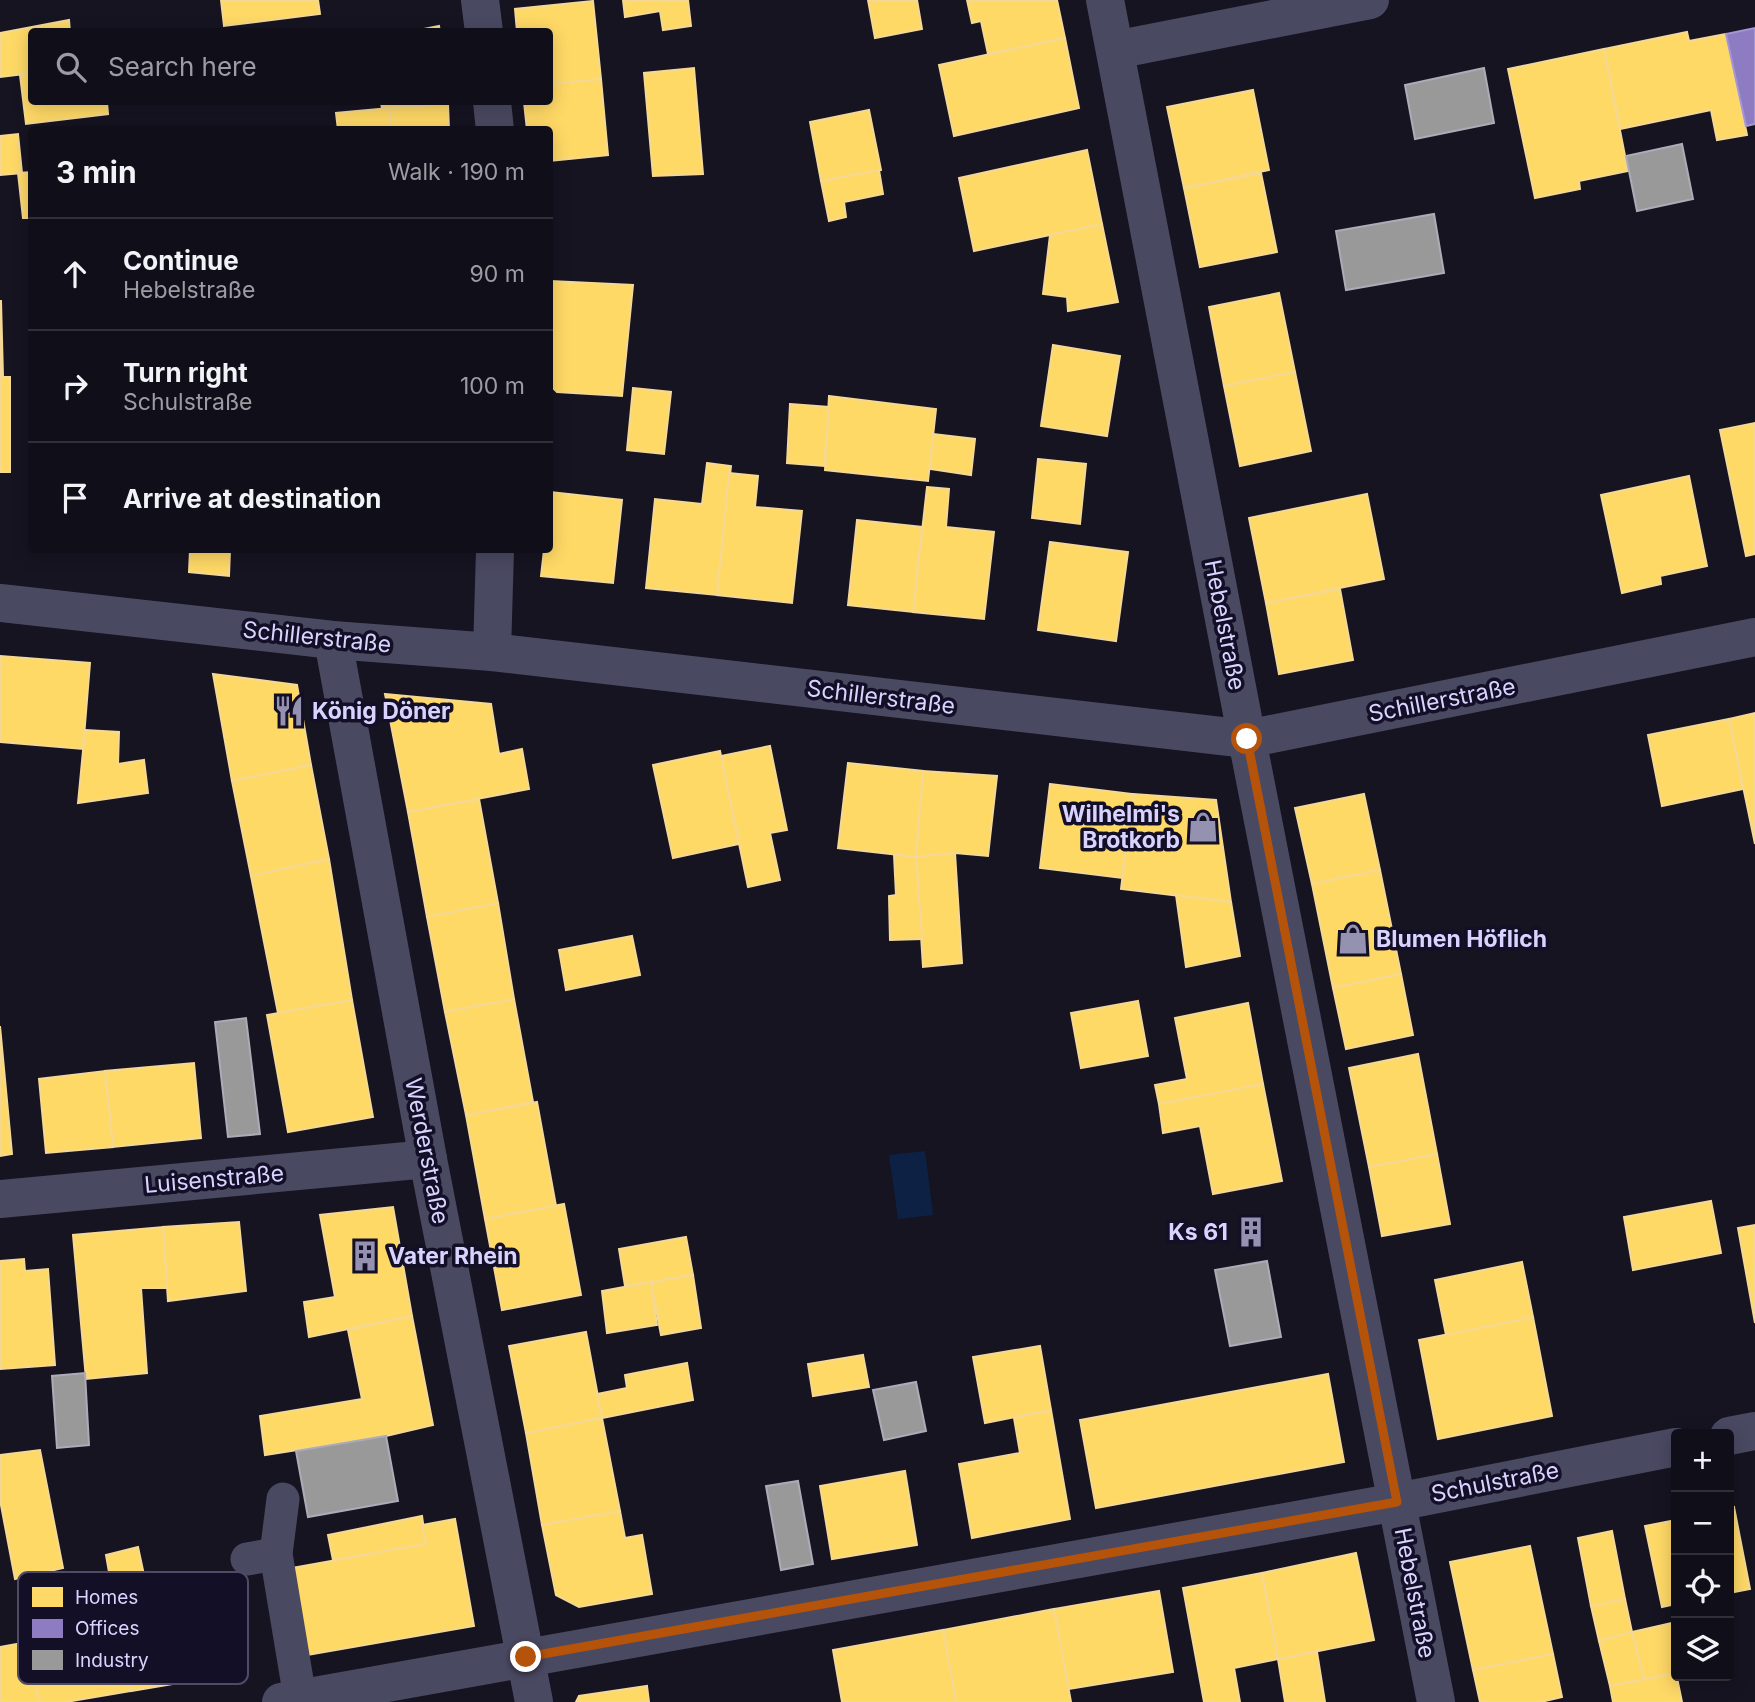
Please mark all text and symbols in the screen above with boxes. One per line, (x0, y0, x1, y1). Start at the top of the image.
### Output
search box (28, 28, 553, 105)
icon: search (52, 48, 90, 86)
text: Search here (108, 51, 257, 82)
text: 3 min (56, 154, 137, 190)
text: Walk · 190 m (388, 158, 525, 186)
text: Continue (123, 245, 239, 276)
icon: ahead (56, 255, 94, 293)
text: 90 m (470, 260, 525, 288)
text: Hebelstraße (123, 276, 255, 304)
text: Turn right (123, 357, 248, 388)
icon: right (56, 367, 94, 405)
text: 100 m (460, 372, 525, 400)
text: Schulstraße (123, 388, 253, 416)
icon: arrive (56, 479, 94, 517)
text: Arrive at destination (123, 483, 382, 514)
street label: Hebelstraße (1199, 557, 1251, 693)
street label: Schillerstraße (241, 615, 393, 659)
street label: Schillerstraße (1366, 672, 1518, 728)
street label: Schillerstraße (805, 674, 957, 720)
restaurant icon: König Döner (272, 694, 306, 728)
place label: König Döner (312, 697, 450, 725)
route start (1231, 723, 1262, 754)
place label: Wilhelmi's Brotkorb (1062, 800, 1180, 854)
shop icon: Wilhelmi's Brotkorb (1186, 810, 1220, 844)
shop icon: Blumen Höflich (1336, 922, 1370, 956)
place label: Blumen Höflich (1376, 925, 1547, 953)
street label: Werderstraße (399, 1076, 455, 1226)
street label: Luisenstraße (143, 1159, 285, 1199)
building icon: Ks 61 (1234, 1215, 1268, 1249)
place label: Ks 61 (1168, 1218, 1228, 1246)
building icon: Vater Rhein (348, 1239, 382, 1273)
place label: Vater Rhein (388, 1242, 518, 1270)
map controls (1671, 1429, 1734, 1681)
button: + (1671, 1429, 1734, 1492)
street label: Schulstraße (1429, 1456, 1561, 1508)
button: − (1671, 1492, 1734, 1555)
street label: Hebelstraße (1389, 1525, 1441, 1661)
button: locate (1671, 1555, 1734, 1618)
legend (18, 1572, 248, 1684)
text: Homes (75, 1586, 138, 1609)
text: Offices (75, 1617, 139, 1640)
button: layers (1671, 1618, 1734, 1681)
route end (510, 1641, 541, 1672)
text: Industry (75, 1649, 149, 1672)

